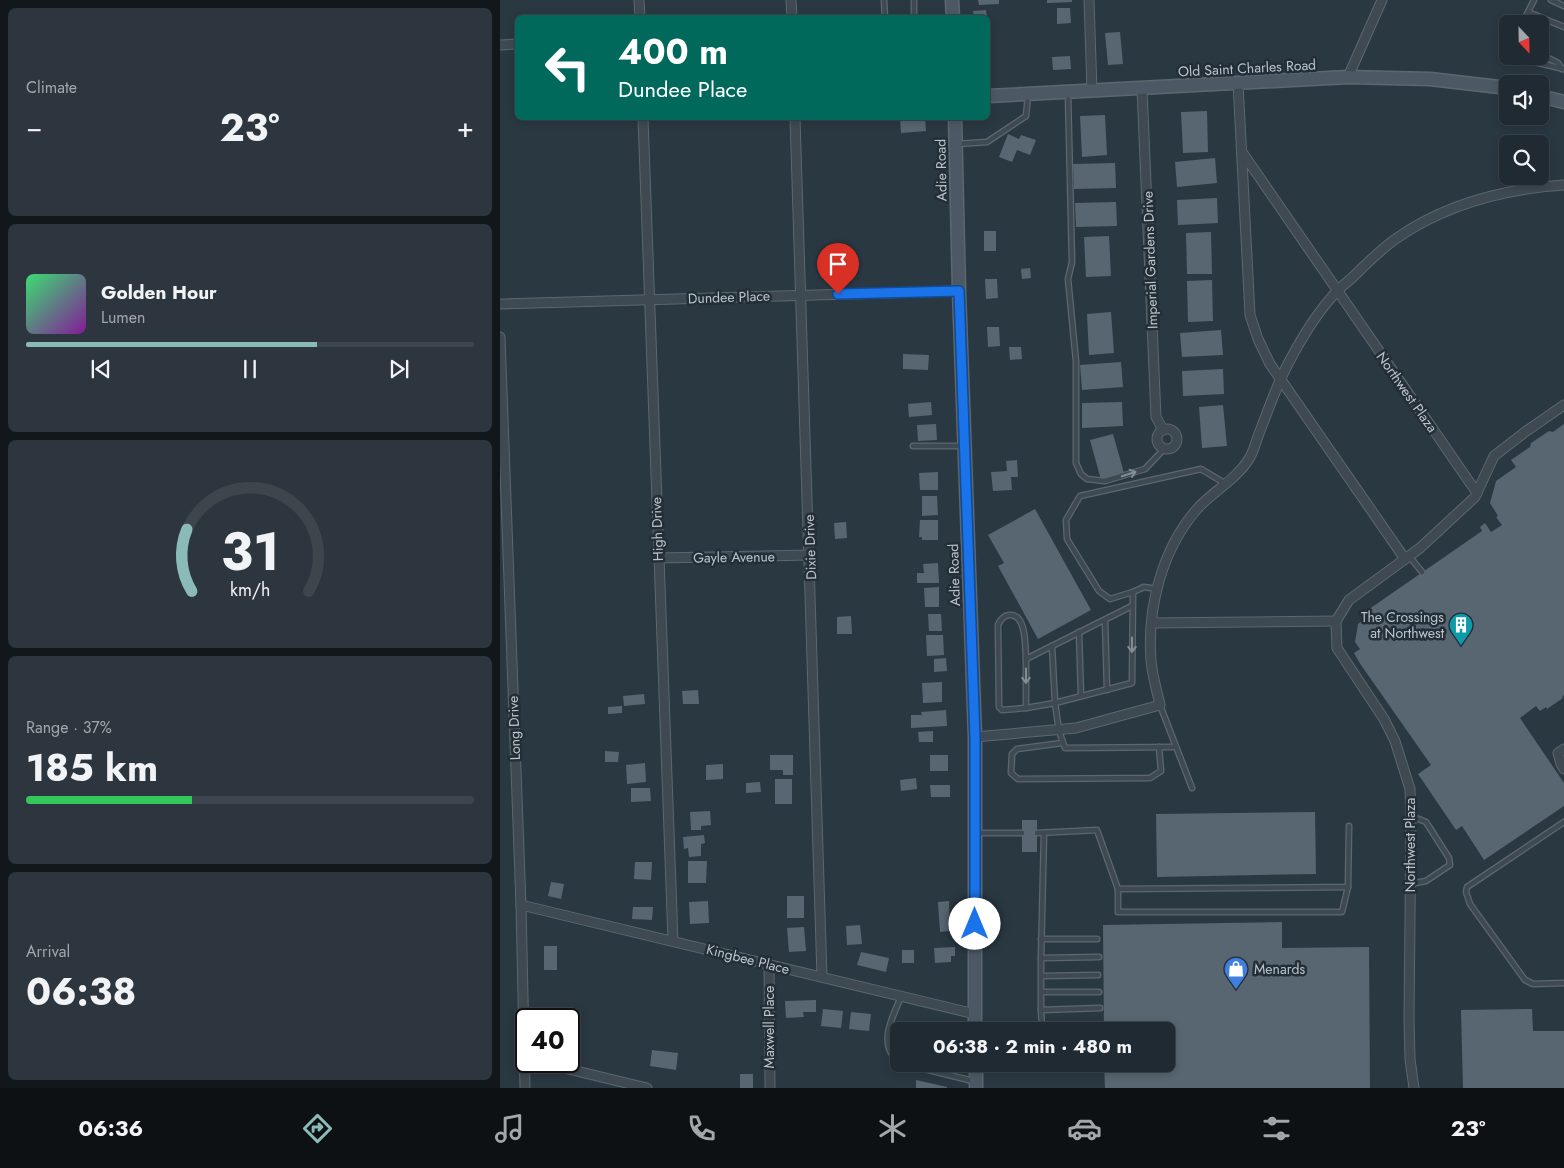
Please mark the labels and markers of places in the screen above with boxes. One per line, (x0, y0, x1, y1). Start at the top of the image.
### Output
pin (817, 243, 859, 294)
place label: The Crossings at Northwest (1361, 607, 1445, 643)
building icon: The Crossings at Northwest (1448, 612, 1474, 646)
shop icon: Menards (1223, 956, 1249, 990)
place label: Menards (1254, 959, 1305, 979)

